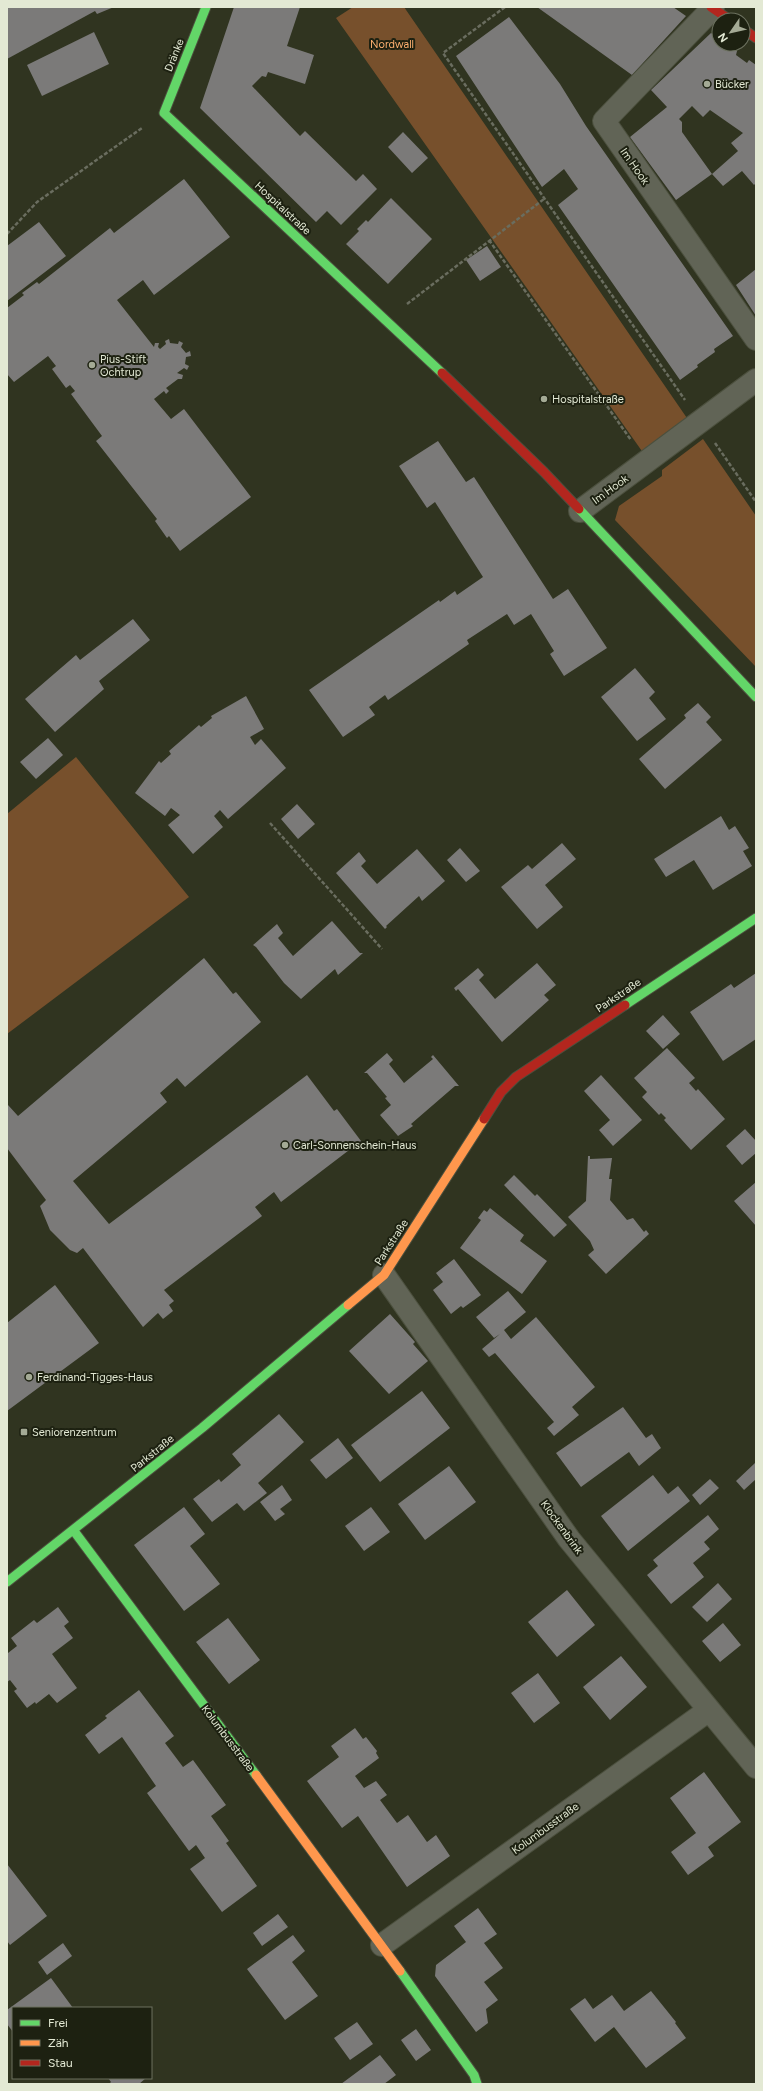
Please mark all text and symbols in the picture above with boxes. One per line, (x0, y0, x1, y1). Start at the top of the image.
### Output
north arrow (711, 12, 751, 52)
text: N (715, 30, 731, 44)
street label: Dränke (162, 37, 187, 74)
park label: Nordwall (370, 38, 414, 51)
place label: Bücker (715, 78, 749, 91)
marker: Bücker (702, 79, 712, 89)
street label: Im Hook (617, 146, 652, 188)
street label: Hospitalstraße (252, 179, 313, 238)
place label: Pius-Stift Ochtrup (100, 353, 146, 379)
marker: Pius-Stift Ochtrup (87, 360, 97, 370)
place label: Hospitalstraße (552, 393, 624, 406)
marker: Hospitalstraße (539, 394, 549, 404)
street label: Im Hook (590, 472, 631, 507)
street label: Parkstraße (593, 976, 643, 1015)
place label: Carl-Sonnenschein-Haus (293, 1139, 416, 1152)
marker: Carl-Sonnenschein-Haus (280, 1140, 290, 1150)
street label: Parkstraße (372, 1217, 411, 1268)
place label: Ferdinand-Tigges-Haus (37, 1371, 153, 1384)
marker: Ferdinand-Tigges-Haus (24, 1372, 34, 1382)
place label: Seniorenzentrum (32, 1426, 117, 1439)
marker: Seniorenzentrum (19, 1427, 29, 1437)
street label: Parkstraße (128, 1432, 177, 1475)
street label: Klockenbrink (538, 1498, 586, 1557)
street label: Kolumbusstraße (199, 1703, 257, 1774)
street label: Kolumbusstraße (509, 1800, 581, 1857)
legend (12, 2007, 152, 2079)
text: Frei (48, 2016, 68, 2030)
text: Zäh (48, 2036, 69, 2050)
text: Stau (48, 2056, 73, 2070)

